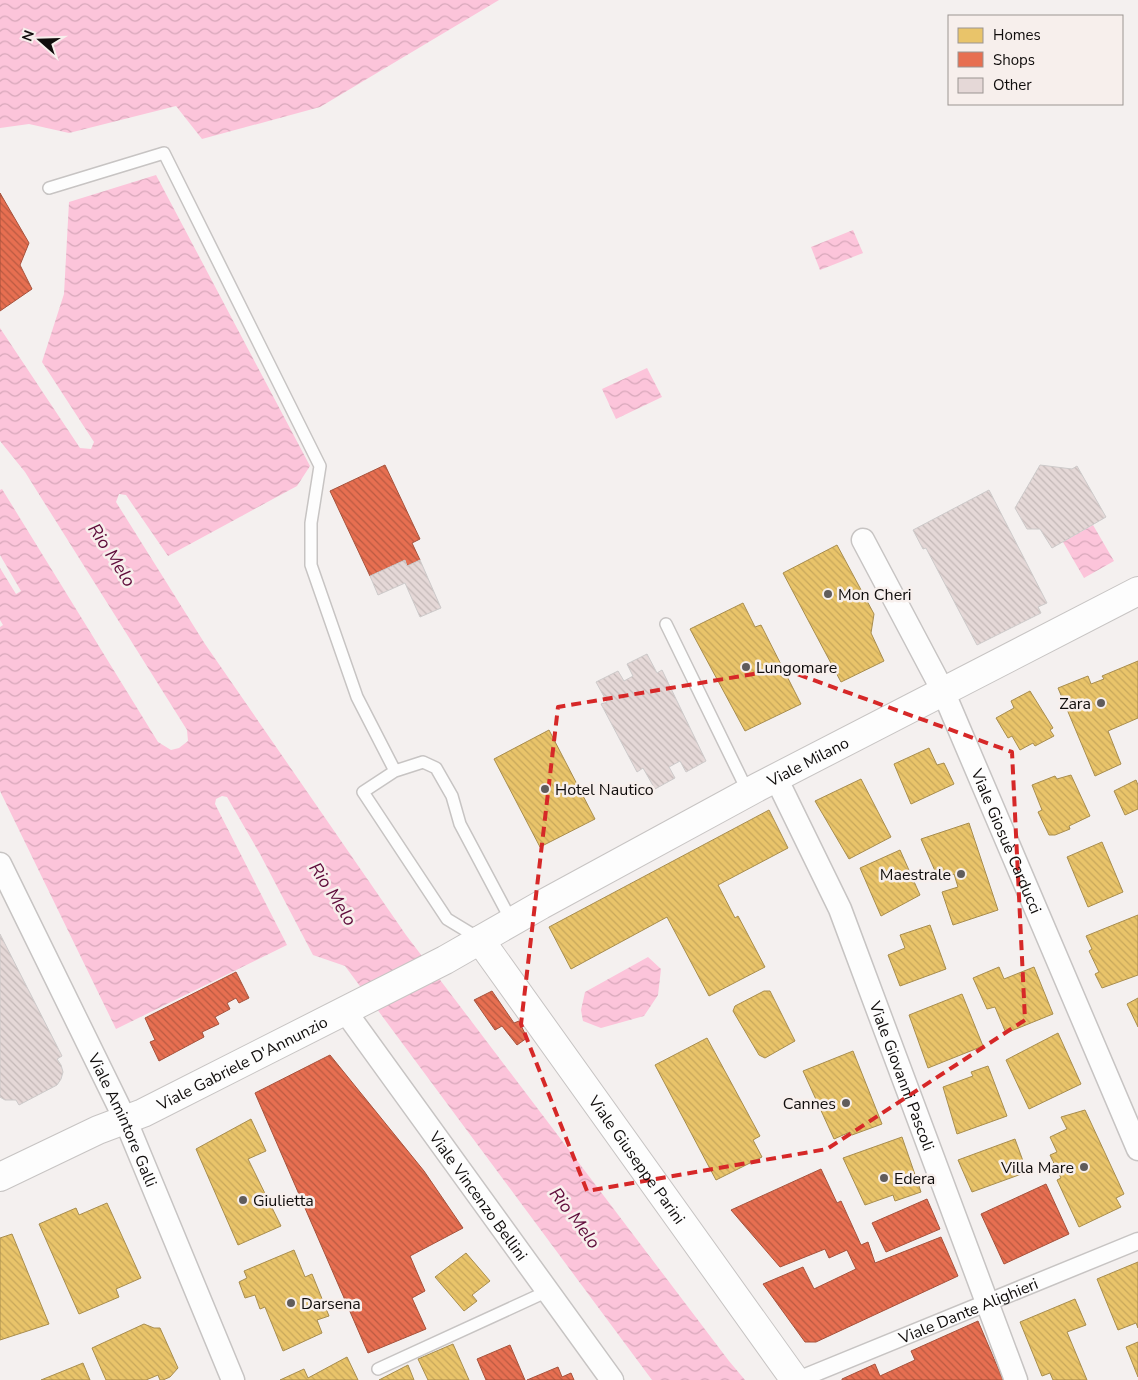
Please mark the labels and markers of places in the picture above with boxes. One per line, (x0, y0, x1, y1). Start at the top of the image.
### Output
place label: Mon Cheri (838, 584, 912, 606)
marker: Mon Cheri (822, 588, 834, 600)
place label: Lungomare (756, 657, 837, 679)
marker: Lungomare (740, 661, 752, 673)
place label: Zara (1059, 693, 1091, 715)
marker: Zara (1095, 697, 1107, 709)
place label: Hotel Nautico (555, 779, 654, 801)
marker: Hotel Nautico (539, 783, 551, 795)
place label: Maestrale (880, 864, 951, 886)
marker: Maestrale (955, 868, 967, 880)
place label: Cannes (783, 1093, 836, 1115)
marker: Cannes (840, 1097, 852, 1109)
place label: Villa Mare (1000, 1157, 1074, 1179)
marker: Villa Mare (1078, 1161, 1090, 1173)
place label: Edera (894, 1168, 935, 1190)
marker: Edera (878, 1172, 890, 1184)
place label: Giulietta (253, 1190, 314, 1212)
marker: Giulietta (237, 1194, 249, 1206)
place label: Darsena (301, 1293, 361, 1315)
marker: Darsena (285, 1297, 297, 1309)

